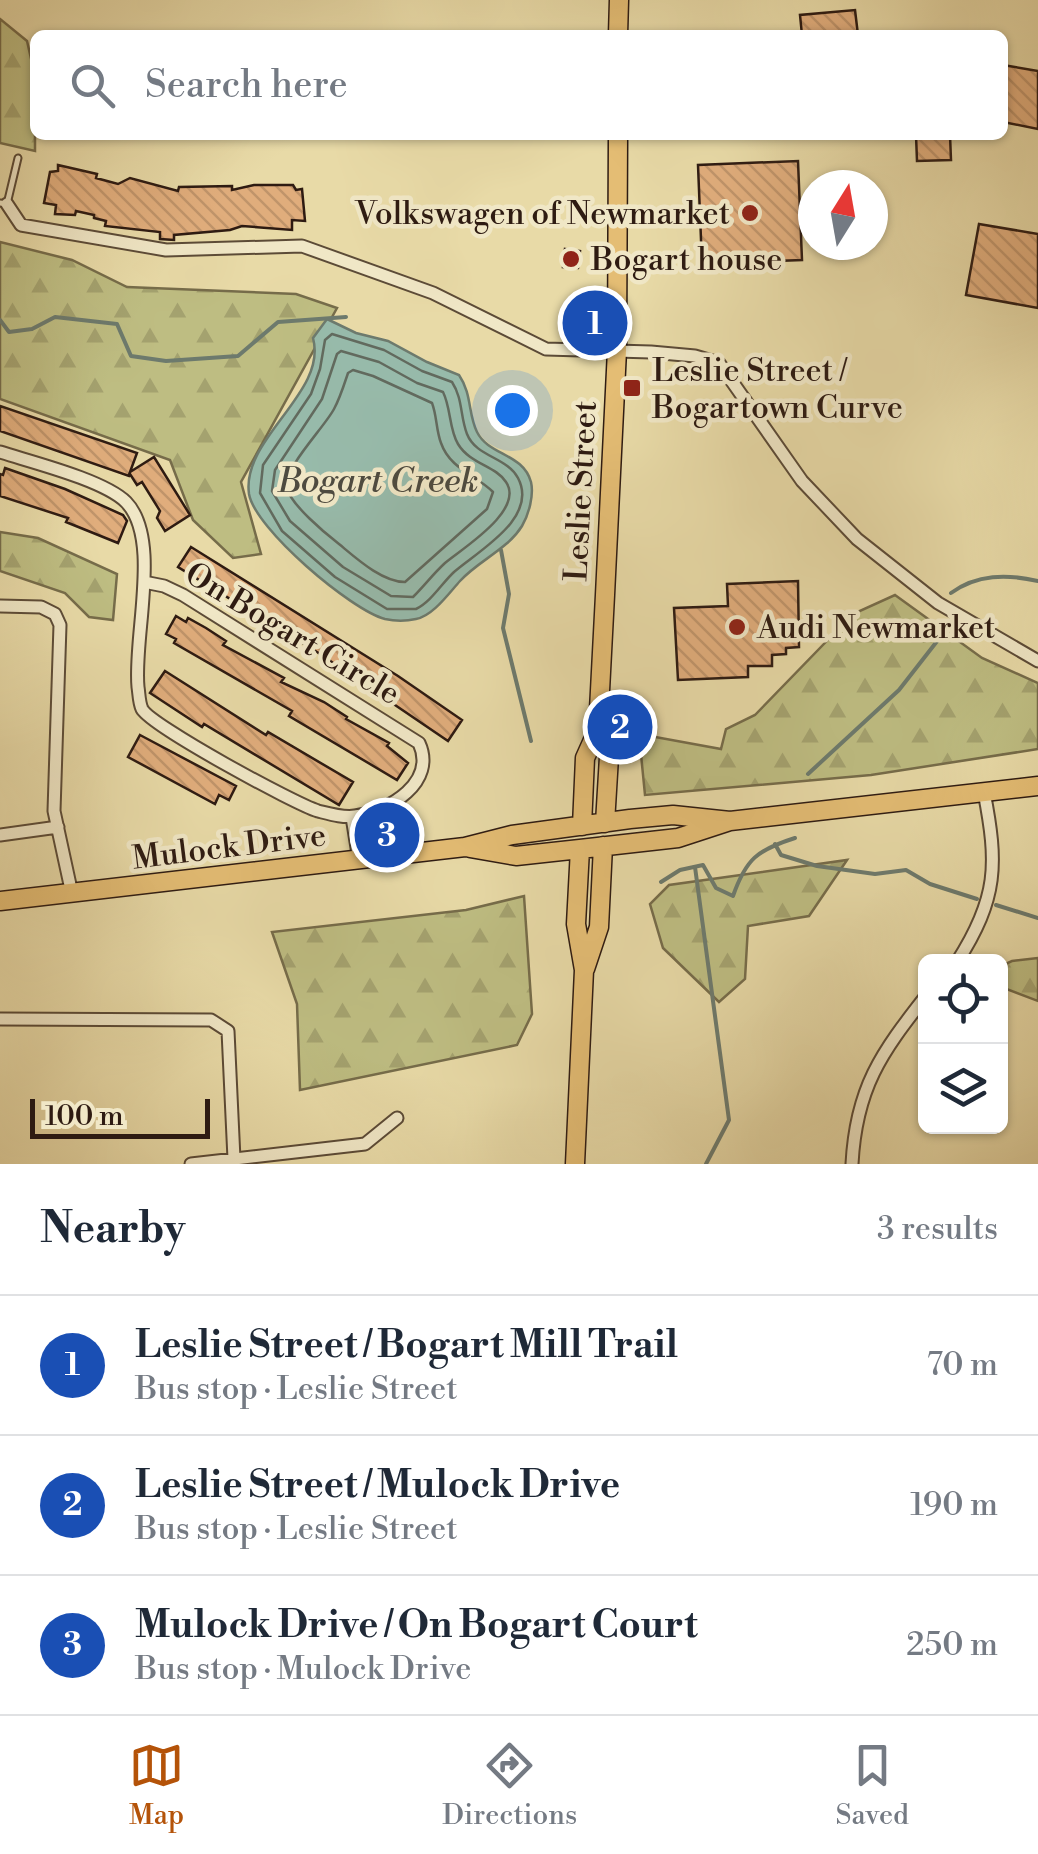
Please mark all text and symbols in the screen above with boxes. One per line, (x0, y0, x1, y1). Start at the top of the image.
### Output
search box (30, 30, 1008, 140)
icon: search (65, 58, 120, 113)
text: Search here (145, 62, 348, 109)
north arrow (798, 170, 888, 260)
place label: Volkswagen of Newmarket (354, 194, 730, 234)
marker: Volkswagen of Newmarket (739, 202, 761, 224)
place label: Bogart house (590, 240, 782, 280)
marker: Bogart house (560, 248, 582, 270)
pin: 1 (562, 286, 628, 360)
place label: Leslie Street / Bogartown Curve (651, 351, 903, 428)
marker: Leslie Street / Bogartown Curve (621, 377, 643, 399)
your location (487, 385, 538, 436)
street label: Leslie Street (556, 400, 606, 583)
water label: Bogart Creek (276, 460, 479, 503)
street label: On Bogart Circle (178, 554, 407, 714)
place label: Audi Newmarket (756, 608, 995, 648)
marker: Audi Newmarket (726, 616, 748, 638)
pin: 2 (588, 690, 652, 764)
pin: 3 (354, 798, 420, 872)
street label: Mulock Drive (130, 815, 328, 879)
map controls (918, 954, 1008, 1134)
button: locate (918, 954, 1008, 1044)
button: layers (918, 1044, 1008, 1134)
scale bar (30, 1094, 210, 1138)
text: 100 m (45, 1099, 124, 1134)
text: Nearby (40, 1203, 185, 1256)
text: 3 results (877, 1209, 998, 1249)
text: Leslie Street / Bogart Mill Trail (135, 1322, 678, 1369)
text: 1 (65, 1345, 80, 1385)
text: 70 m (927, 1345, 998, 1385)
text: Bus stop · Leslie Street (135, 1369, 458, 1409)
text: Leslie Street / Mulock Drive (135, 1462, 620, 1509)
text: 2 (62, 1485, 83, 1525)
text: 190 m (910, 1485, 998, 1525)
text: Bus stop · Leslie Street (135, 1509, 458, 1549)
text: Mulock Drive / On Bogart Court (135, 1602, 698, 1649)
text: 3 (63, 1625, 82, 1665)
text: 250 m (906, 1625, 998, 1665)
text: Bus stop · Mulock Drive (135, 1649, 471, 1689)
tab: Map (129, 1738, 184, 1833)
tab: Directions (442, 1738, 577, 1833)
tab: Saved (835, 1738, 909, 1833)

